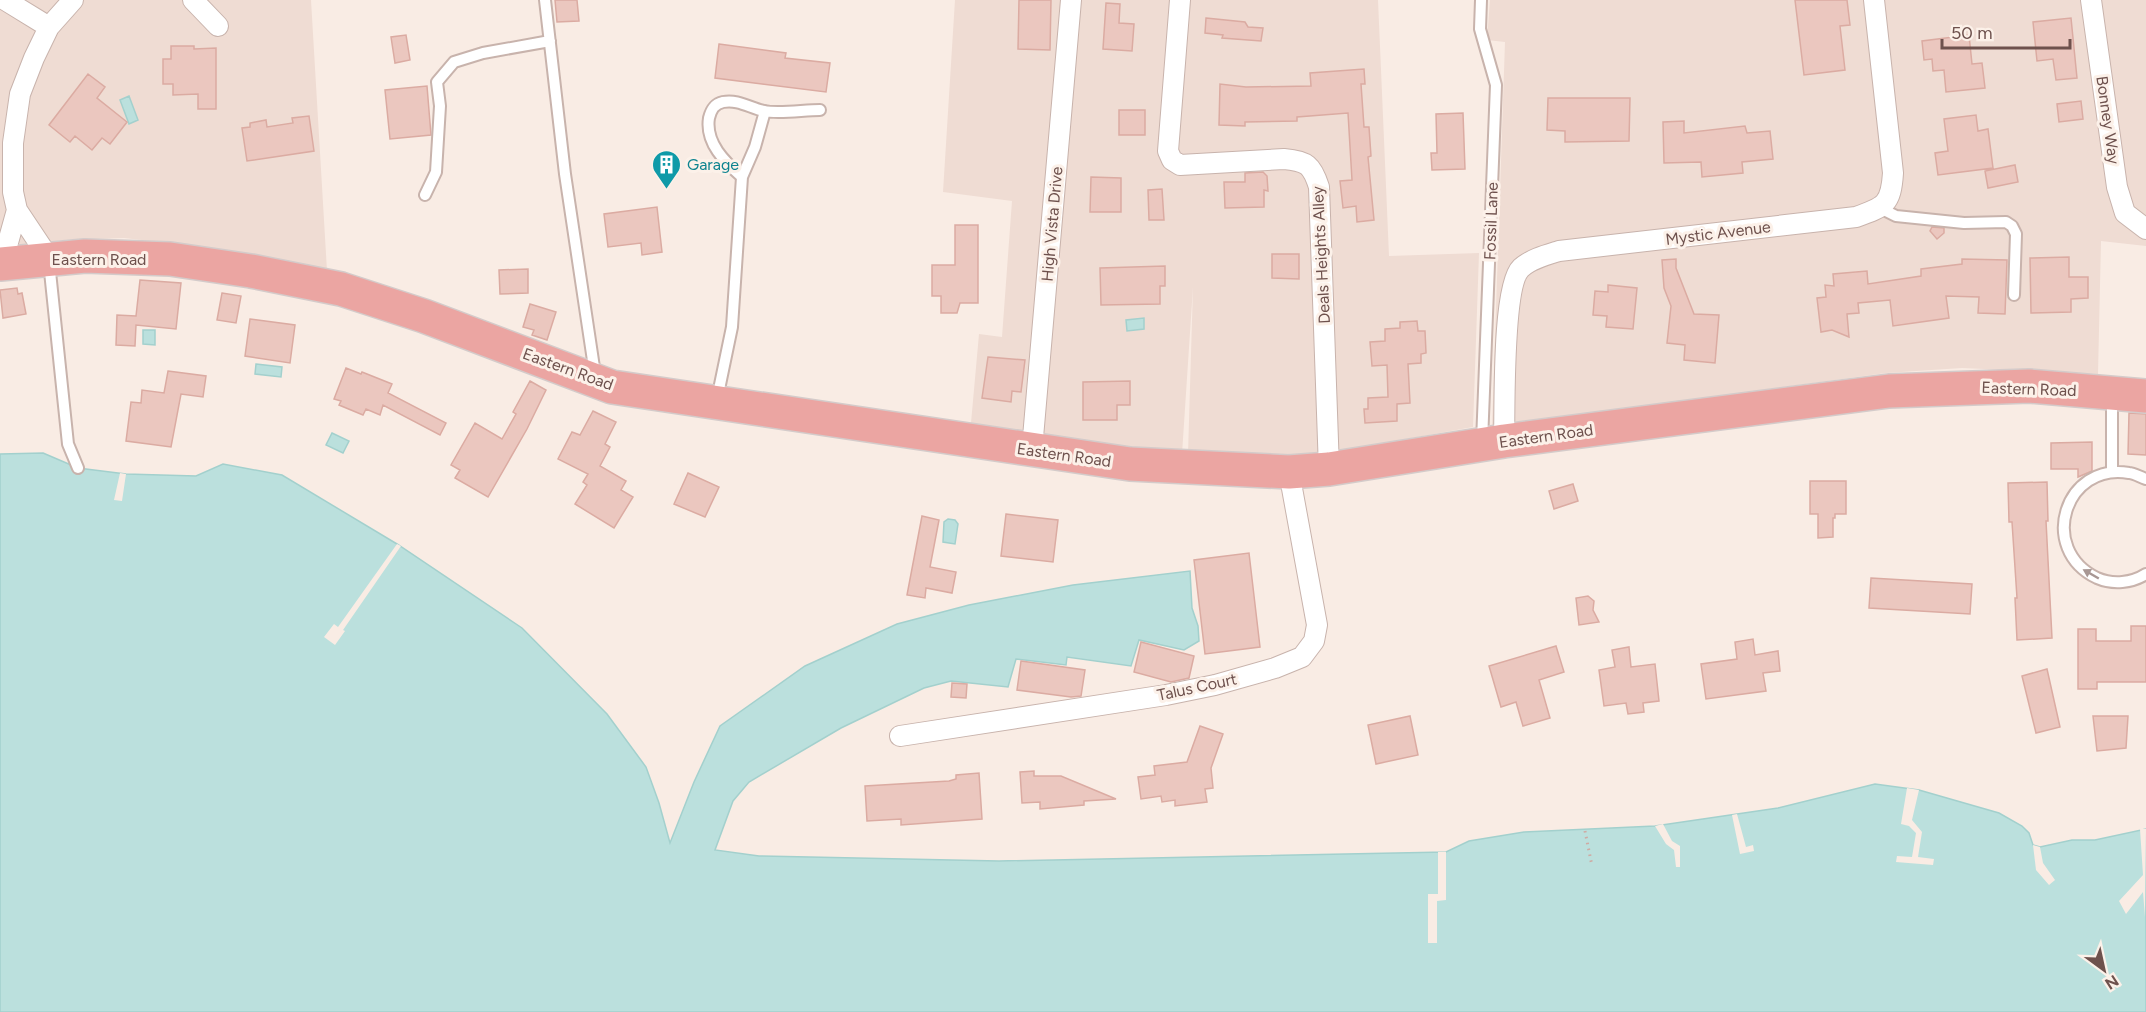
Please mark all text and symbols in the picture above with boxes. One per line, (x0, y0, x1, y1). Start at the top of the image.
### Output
scale bar (1942, 12, 2070, 50)
text: 50 m (1951, 22, 1993, 44)
street label: Bonney Way (2092, 75, 2124, 166)
building icon: Garage (650, 148, 682, 190)
place label: Garage (687, 155, 739, 174)
street label: High Vista Drive (1038, 165, 1067, 282)
street label: Fossil Lane (1480, 181, 1502, 260)
street label: Deals Heights Alley (1308, 185, 1334, 324)
street label: Mystic Avenue (1664, 217, 1772, 249)
street label: Eastern Road (52, 250, 146, 269)
street label: Eastern Road (520, 344, 616, 394)
street label: Eastern Road (1981, 378, 2077, 400)
street label: Eastern Road (1498, 420, 1594, 452)
street label: Eastern Road (1016, 439, 1112, 471)
one-way arrow (2083, 568, 2099, 579)
street label: Talus Court (1155, 669, 1239, 705)
north arrow (2074, 940, 2134, 1000)
text: N (2102, 971, 2122, 993)

